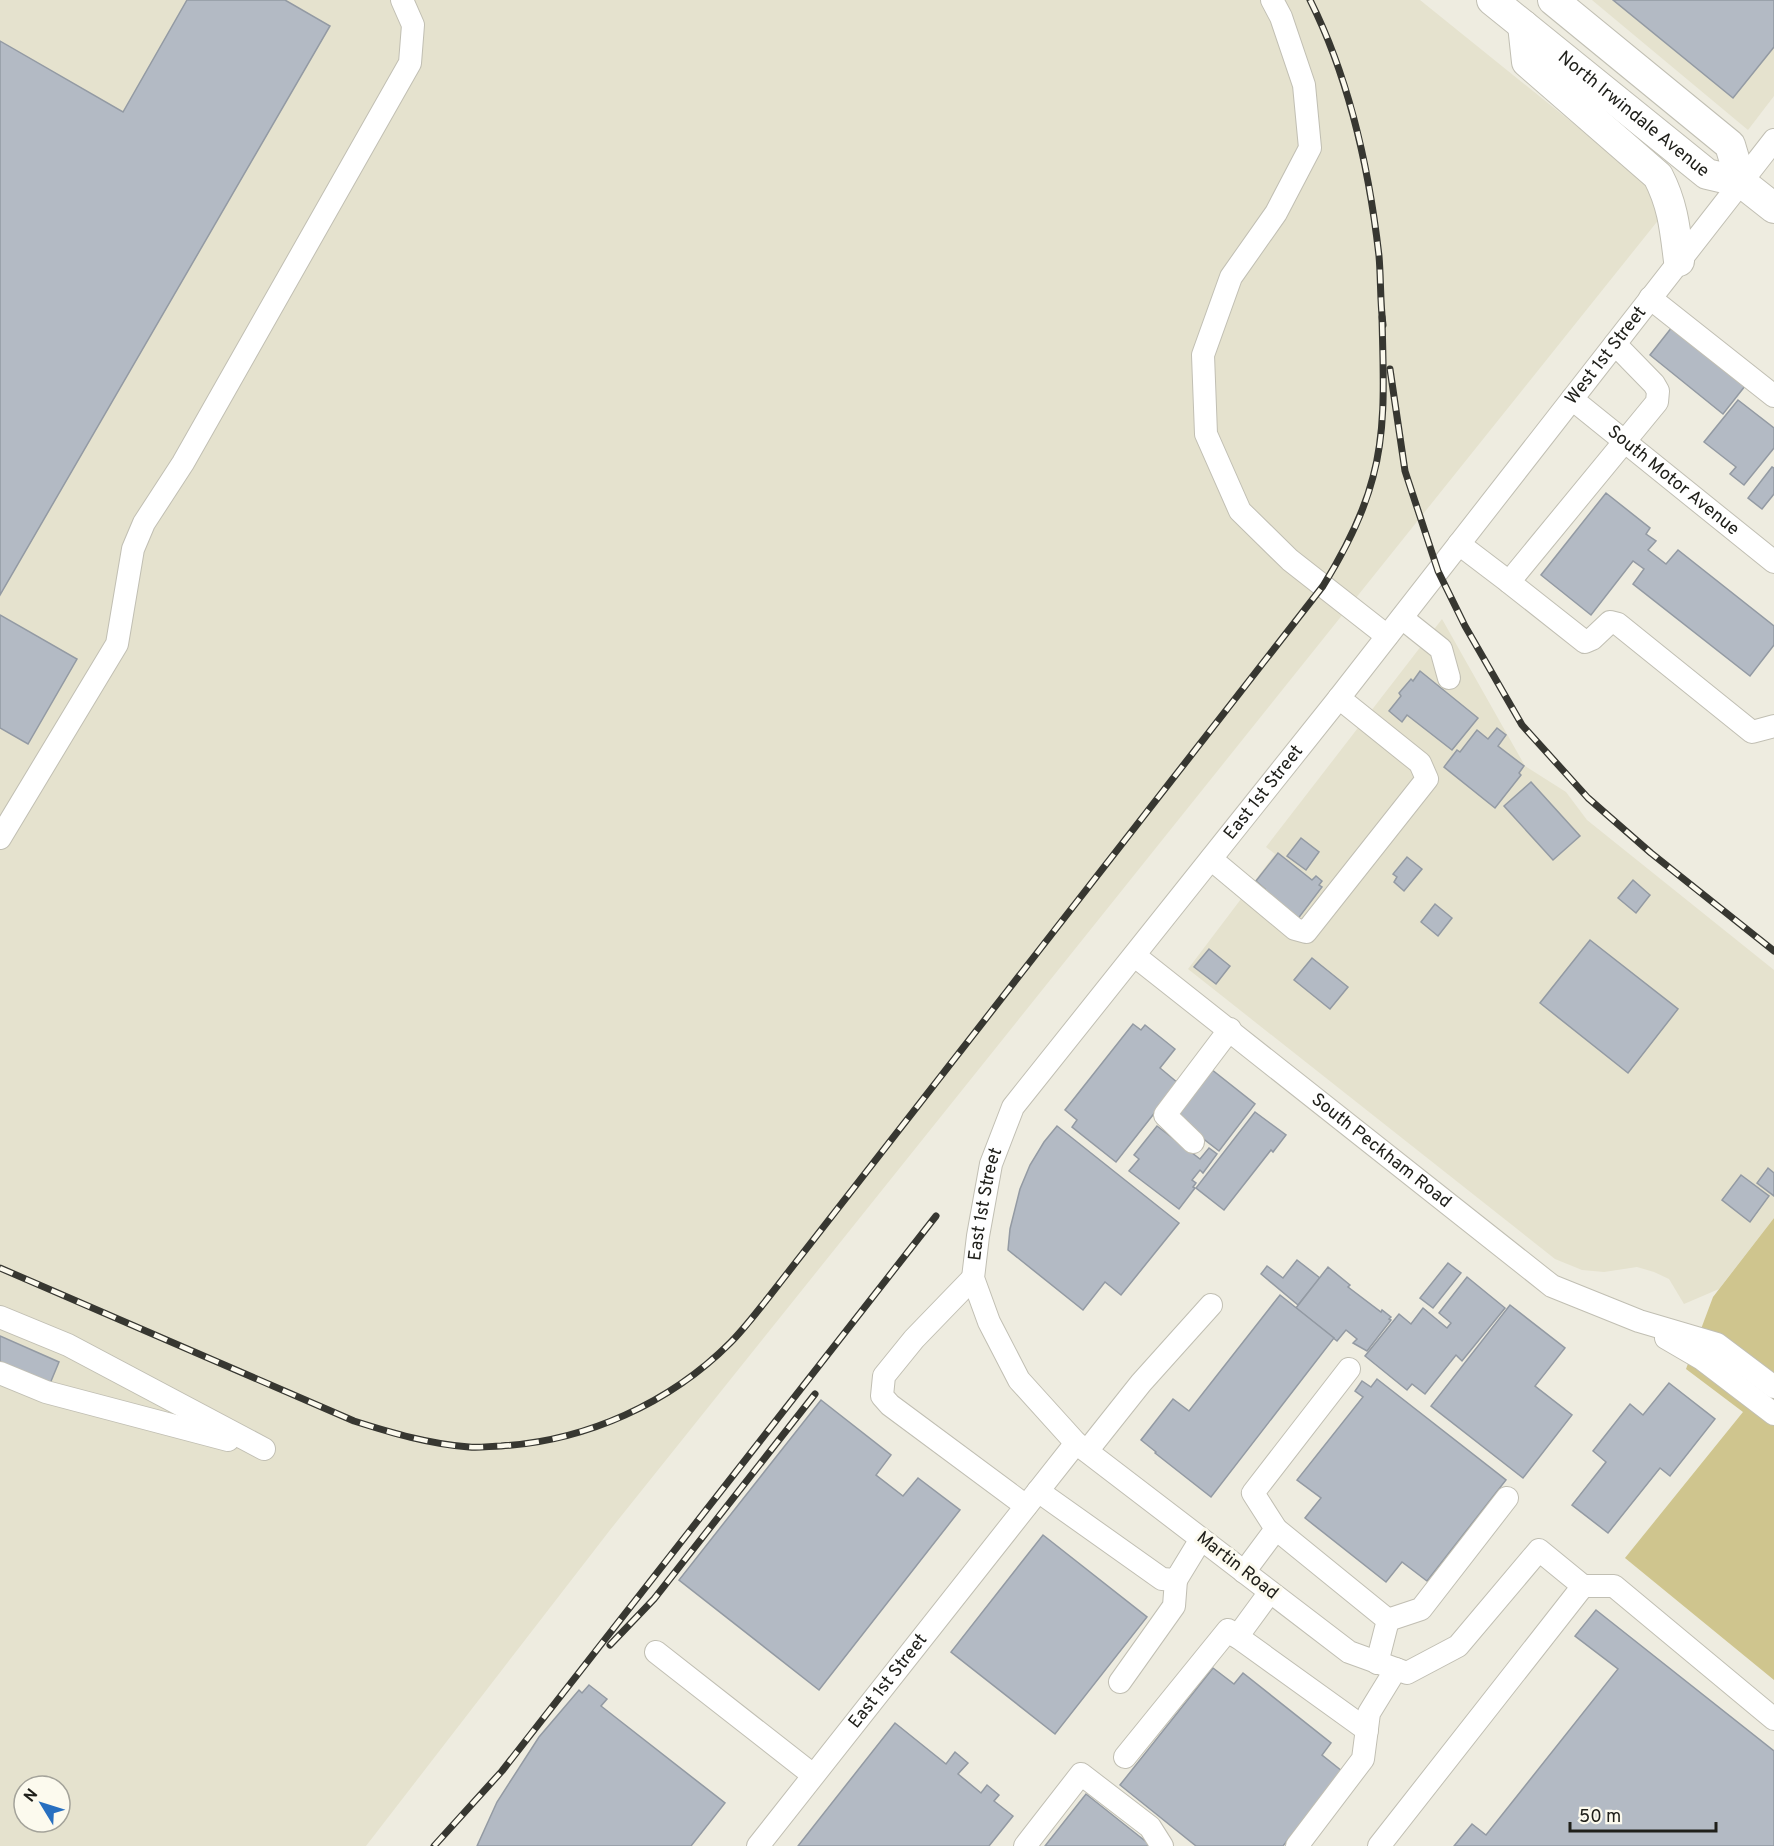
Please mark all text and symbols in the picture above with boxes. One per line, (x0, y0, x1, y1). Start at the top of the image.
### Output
street label: North Irwindale Avenue (1553, 46, 1714, 183)
street label: West 1st Street (1560, 302, 1652, 410)
street label: South Motor Avenue (1602, 420, 1744, 541)
street label: East 1st Street (1219, 740, 1308, 845)
street label: South Peckham Road (1306, 1088, 1456, 1213)
street label: East 1st Street (964, 1144, 1008, 1262)
street label: Martin Road (1191, 1527, 1283, 1605)
street label: East 1st Street (844, 1629, 933, 1733)
north arrow (12, 1774, 72, 1834)
text: N (20, 1785, 43, 1807)
scale bar (1570, 1795, 1716, 1833)
text: 50 m (1579, 1806, 1621, 1829)

